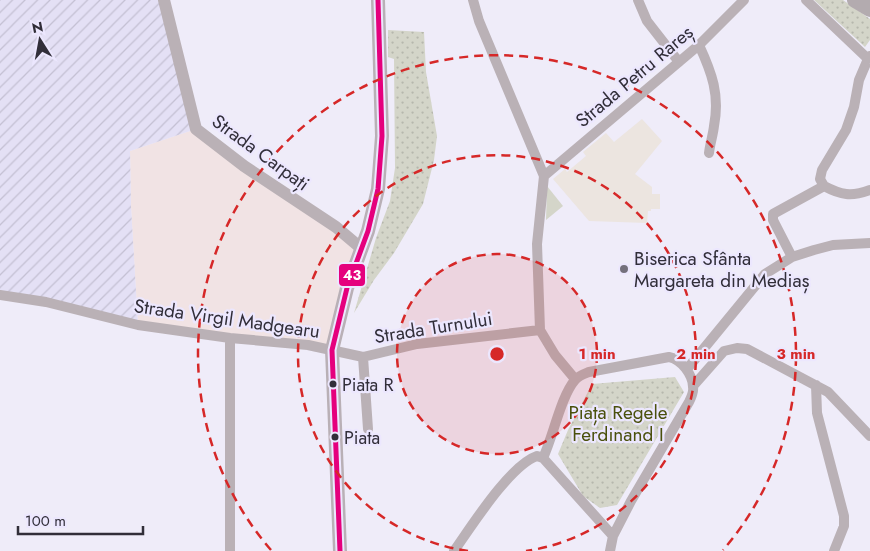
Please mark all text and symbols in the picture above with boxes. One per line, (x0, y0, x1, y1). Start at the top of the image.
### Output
north arrow (15, 15, 65, 65)
text: N (30, 16, 45, 38)
street label: Strada Petru Rareș (570, 19, 699, 134)
street label: Strada Carpați (206, 108, 315, 197)
place label: Biserica Sfânta Margareta din Mediaș (634, 245, 810, 294)
line badge: 43 (338, 263, 366, 287)
marker: Biserica Sfânta Margareta din Mediaș (618, 263, 630, 275)
text: 43 (343, 265, 362, 285)
street label: Strada Virgil Madgearu (132, 292, 322, 345)
street label: Strada Turnului (372, 305, 494, 350)
text: 1 min (578, 343, 616, 365)
text: 2 min (676, 343, 716, 365)
text: 3 min (777, 343, 815, 365)
centre of rings (488, 345, 506, 363)
place label: Piata R (342, 372, 394, 398)
marker: Piata R (328, 379, 338, 389)
park label: Piața Regele Ferdinand I (568, 399, 668, 448)
place label: Piata (344, 425, 380, 451)
marker: Piata (330, 432, 340, 442)
scale bar (18, 504, 142, 536)
text: 100 m (25, 510, 66, 532)

